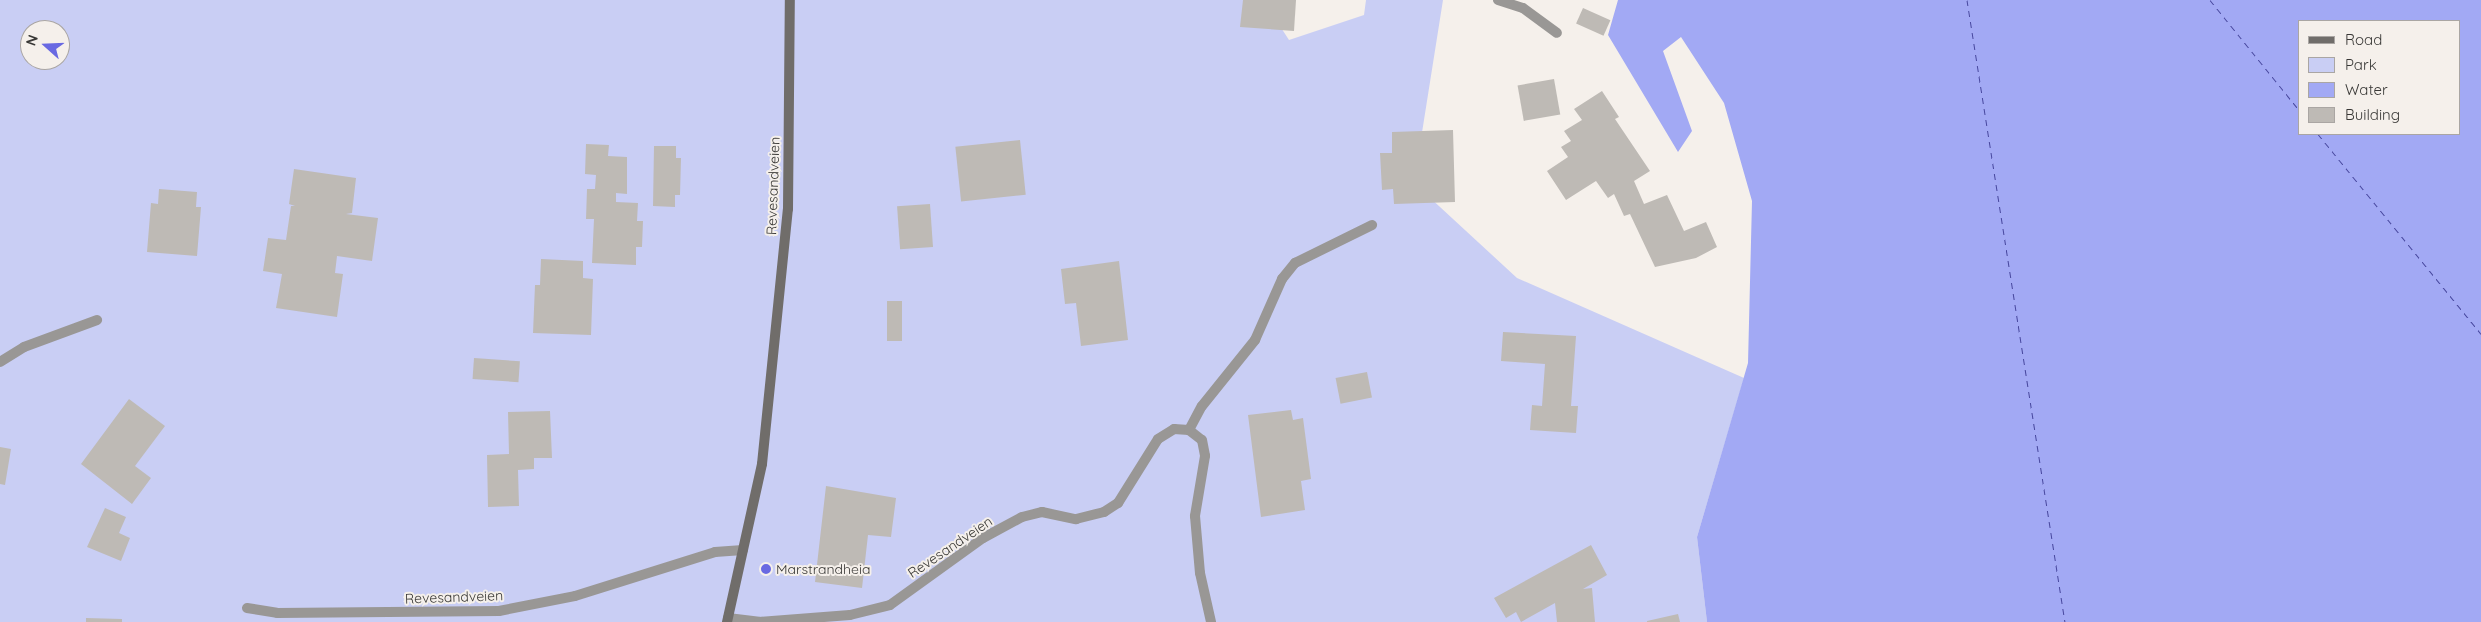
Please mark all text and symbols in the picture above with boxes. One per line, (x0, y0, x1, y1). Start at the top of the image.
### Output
north arrow (20, 20, 70, 70)
legend (2298, 20, 2461, 135)
text: Road (2345, 30, 2382, 49)
text: N (22, 32, 42, 48)
text: Park (2345, 55, 2377, 74)
text: Water (2345, 80, 2388, 99)
text: Building (2345, 105, 2400, 124)
street label: Revesandveien (763, 137, 783, 235)
street label: Revesandveien (905, 513, 995, 581)
place label: Marstrandheia (776, 561, 870, 577)
marker: Marstrandheia (760, 563, 772, 575)
street label: Revesandveien (405, 587, 503, 607)

